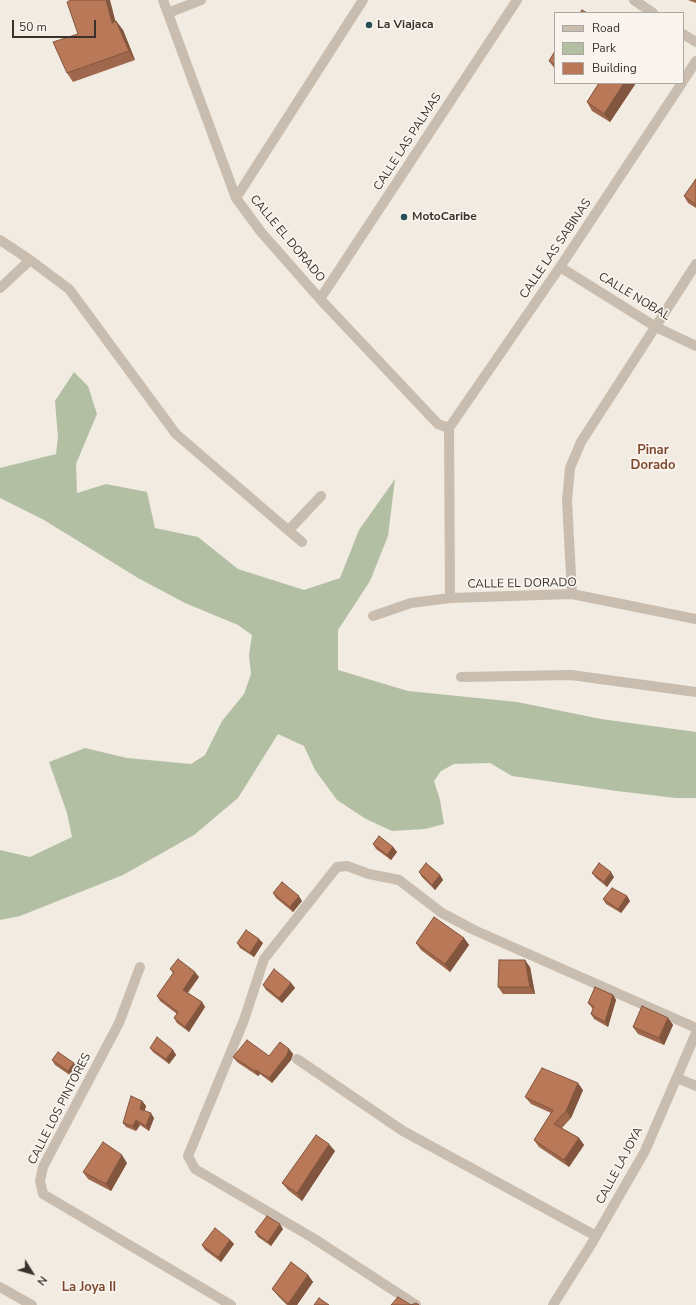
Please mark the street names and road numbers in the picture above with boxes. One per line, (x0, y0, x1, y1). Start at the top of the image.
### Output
street label: CALLE LAS PALMAS (371, 91, 445, 193)
street label: CALLE EL DORADO (246, 193, 328, 285)
street label: CALLE LAS SABINAS (517, 196, 595, 302)
street label: CALLE NOBAL (596, 270, 672, 324)
street label: CALLE EL DORADO (467, 576, 577, 592)
street label: CALLE LOS PINTORES (26, 1051, 94, 1167)
street label: CALLE LA JOYA (594, 1125, 646, 1207)

